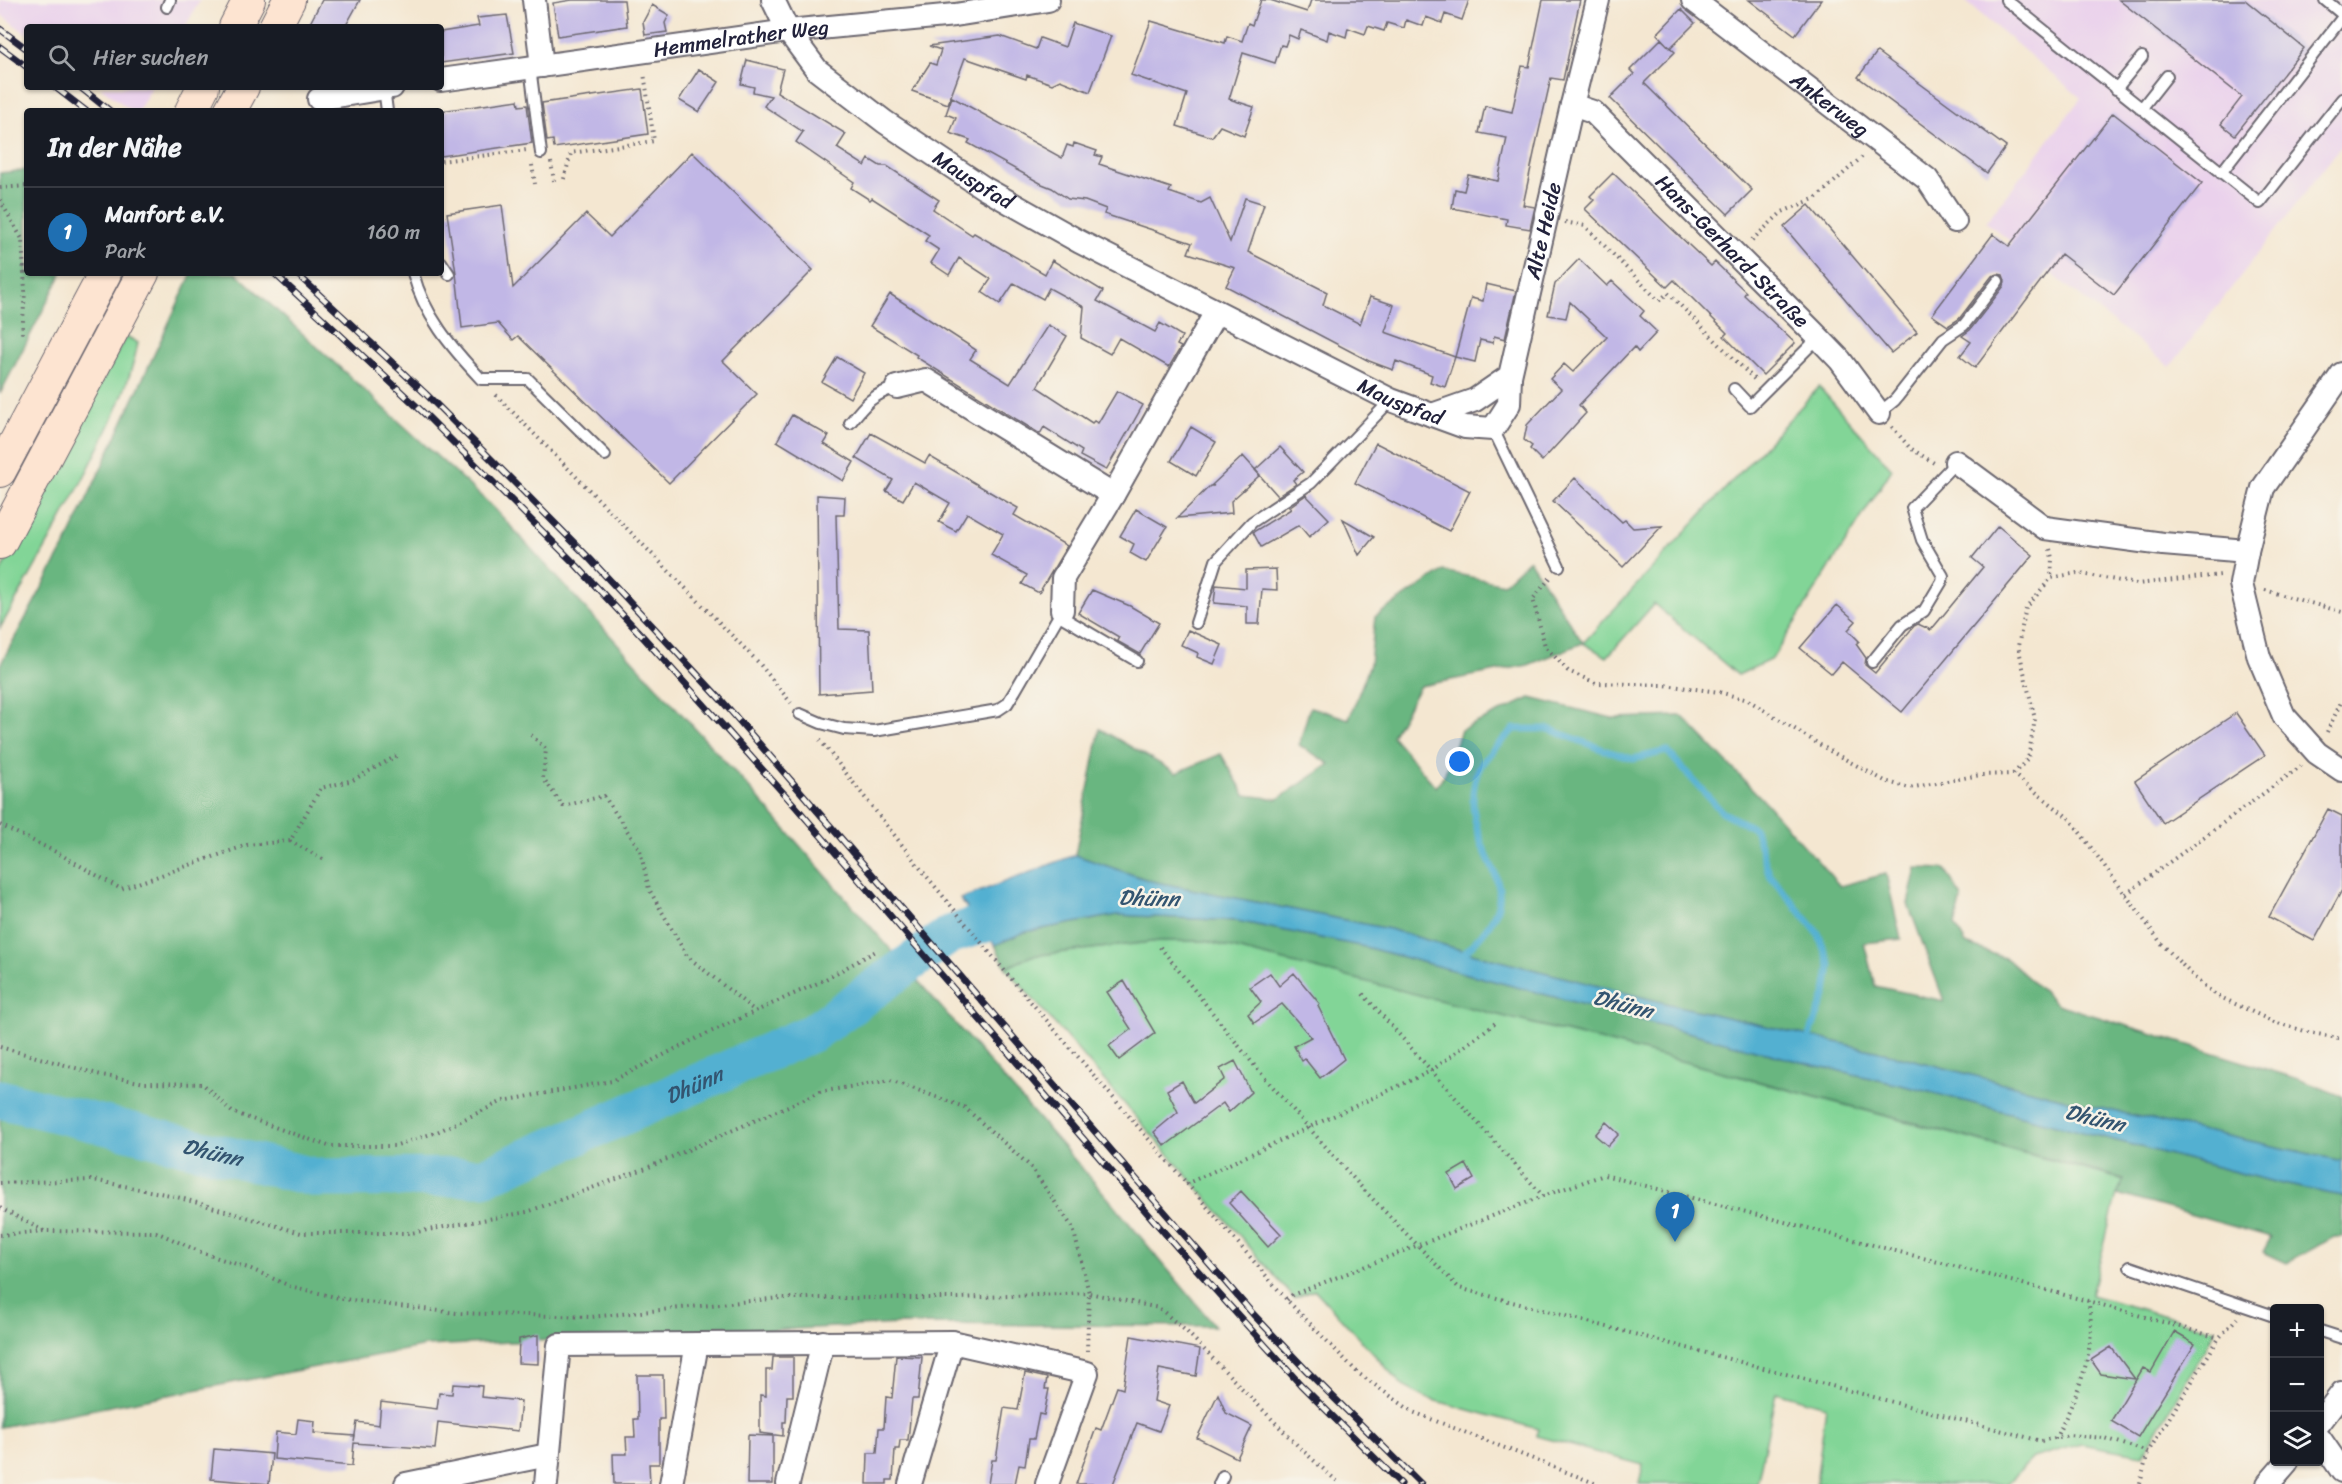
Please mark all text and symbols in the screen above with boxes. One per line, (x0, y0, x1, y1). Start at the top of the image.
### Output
street label: Hemmelrather Weg (651, 8, 831, 69)
search box (24, 24, 444, 90)
text: Hier suchen (93, 38, 208, 77)
icon: search (45, 41, 78, 74)
street label: Ankerweg (1781, 61, 1878, 148)
text: In der Nähe (48, 124, 182, 170)
street label: Mauspfad (924, 140, 1023, 221)
street label: Hans-Gerhard-Straße (1646, 165, 1819, 338)
street label: Alte Heide (1513, 178, 1573, 284)
text: Manfort e.V. (105, 195, 226, 234)
text: 1 (63, 215, 72, 250)
text: 160 m (367, 215, 420, 250)
text: Park (105, 234, 146, 269)
street label: Mauspfad (1350, 367, 1451, 437)
your location (1445, 747, 1474, 776)
water label: Dhünn (1118, 877, 1182, 919)
water label: Dhünn (1589, 977, 1659, 1031)
water label: Dhünn (658, 1054, 731, 1115)
water label: Dhünn (2061, 1092, 2131, 1145)
water label: Dhünn (179, 1126, 248, 1179)
pin: 1 (1656, 1192, 1694, 1242)
map controls (2270, 1304, 2324, 1466)
button: + (2270, 1304, 2324, 1358)
button: − (2270, 1358, 2324, 1412)
button: layers (2270, 1412, 2324, 1466)

